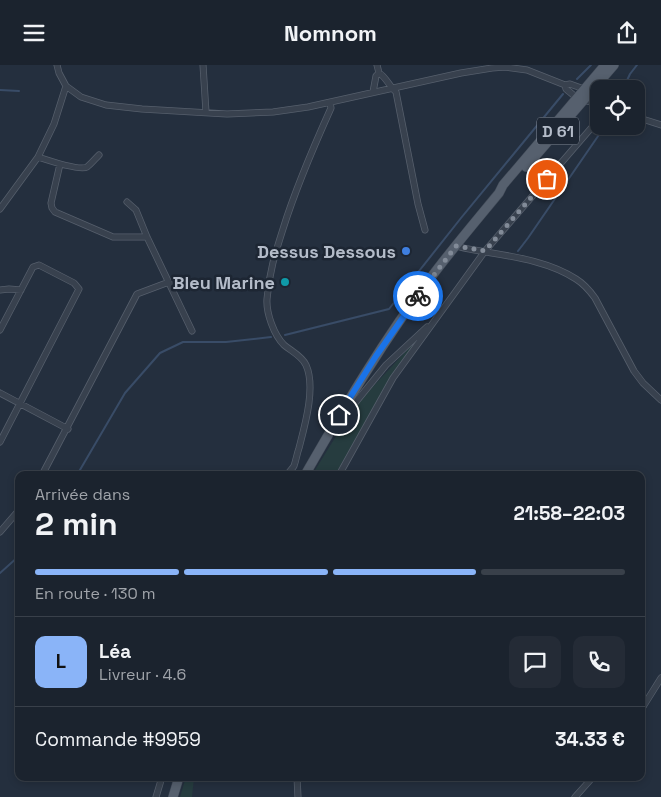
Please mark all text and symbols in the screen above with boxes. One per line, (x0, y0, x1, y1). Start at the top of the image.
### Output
icon: menu (20, 19, 48, 47)
text: Nomnom (284, 19, 377, 47)
icon: share (613, 19, 641, 47)
map controls (590, 80, 645, 135)
button: locate (590, 80, 645, 135)
road number: D 61 (537, 117, 579, 145)
pin (526, 158, 568, 200)
icon: bag (533, 165, 561, 193)
place label: Dessus Dessous (257, 240, 396, 263)
marker: Dessus Dessous (400, 245, 412, 257)
place label: Bleu Marine (173, 271, 275, 294)
courier (393, 271, 443, 321)
marker: Bleu Marine (279, 276, 291, 288)
icon: bike (404, 282, 432, 310)
pin (318, 394, 360, 436)
icon: home (325, 401, 353, 429)
text: Arrivée dans (35, 484, 130, 505)
text: 21:58–22:03 (513, 501, 625, 526)
text: 2 min (35, 504, 118, 544)
text: En route · 130 m (35, 583, 156, 604)
button: chat (509, 636, 561, 688)
button: phone (573, 636, 625, 688)
text: Léa (99, 639, 131, 664)
text: L (56, 649, 66, 674)
text: Livreur · 4.6 (99, 664, 186, 685)
text: Commande #9959 (35, 727, 201, 752)
text: 34.33 € (555, 727, 625, 752)

